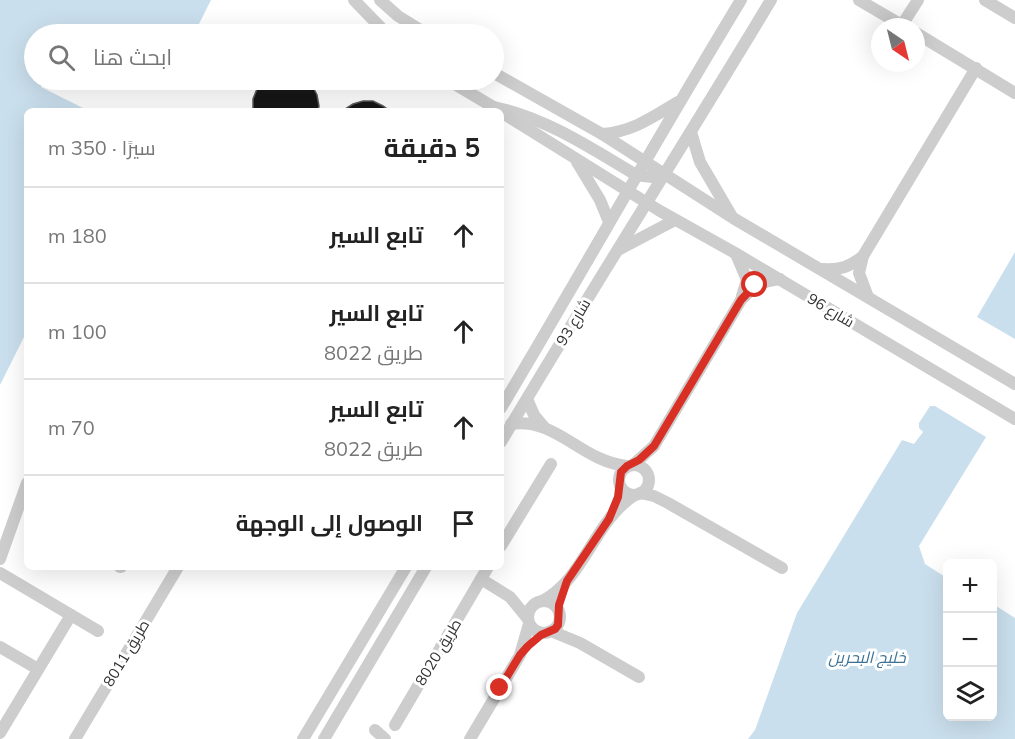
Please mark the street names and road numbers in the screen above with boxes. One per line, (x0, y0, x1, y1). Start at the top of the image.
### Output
street label: شارع 96 (803, 289, 858, 333)
street label: شارع 93 (552, 295, 596, 350)
street label: طريق 8020 (411, 615, 466, 689)
street label: طريق 8011 (99, 616, 154, 690)

